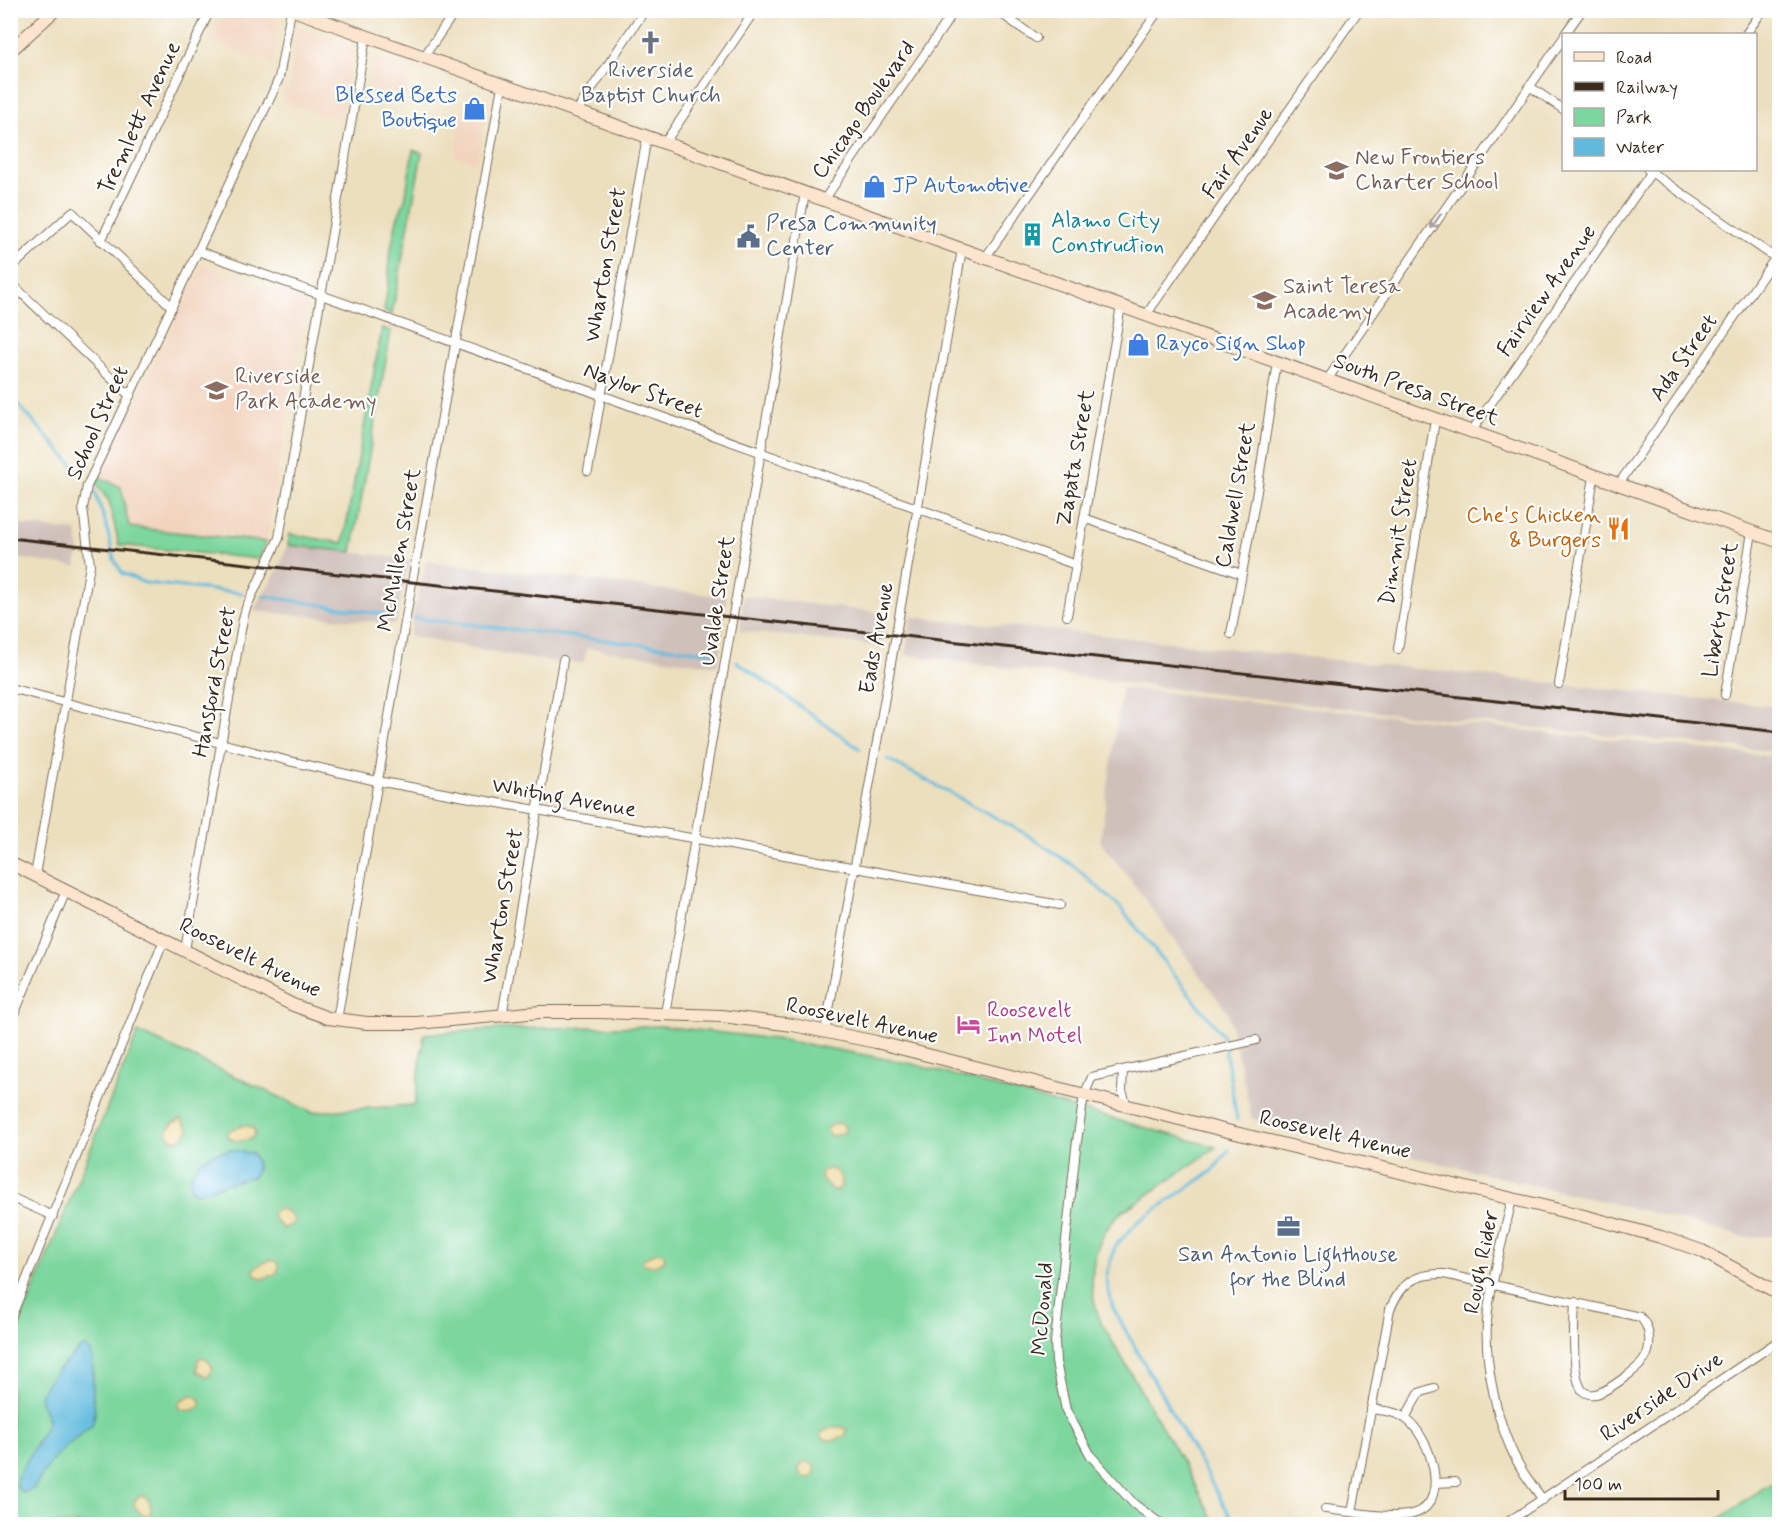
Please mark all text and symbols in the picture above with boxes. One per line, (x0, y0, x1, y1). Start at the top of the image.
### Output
church icon: Riverside Baptist Church (638, 29, 664, 55)
legend (1562, 33, 1757, 171)
street label: Chicago Boulevard (806, 35, 923, 185)
street label: Tremlett Avenue (92, 37, 188, 199)
text: Road (1616, 46, 1652, 70)
place label: Riverside Baptist Church (581, 57, 721, 110)
text: Railway (1616, 76, 1678, 100)
place label: Blessed Bets Boutique (335, 82, 457, 135)
shop icon: Blessed Bets Boutique (462, 96, 488, 122)
street label: Fair Avenue (1196, 101, 1280, 205)
text: Park (1616, 106, 1652, 130)
text: Water (1616, 136, 1665, 160)
place label: New Frontiers Charter School (1355, 144, 1499, 197)
school or university icon: New Frontiers Charter School (1324, 158, 1350, 184)
place label: JP Automotive (892, 172, 1029, 200)
shop icon: JP Automotive (861, 173, 887, 199)
street label: Wharton Street (579, 185, 633, 345)
place label: Alamo City Construction (1051, 207, 1164, 260)
place label: Presa Community Center (766, 210, 937, 263)
one-way arrow (1430, 212, 1442, 229)
street label: Fairview Avenue (1491, 219, 1603, 363)
building icon: Alamo City Construction (1020, 221, 1046, 247)
public building icon: Presa Community Center (735, 224, 761, 250)
place label: Saint Teresa Academy (1283, 273, 1401, 326)
school or university icon: Saint Teresa Academy (1252, 287, 1278, 313)
street label: Ada Street (1644, 309, 1724, 407)
place label: Rayco Sign Shop (1156, 330, 1306, 361)
shop icon: Rayco Sign Shop (1125, 331, 1151, 357)
street label: South Presa Street (1330, 347, 1502, 433)
street label: Naylor Street (579, 356, 707, 426)
street label: School Street (60, 362, 136, 484)
place label: Riverside Park Academy (235, 363, 377, 416)
school or university icon: Riverside Park Academy (204, 377, 230, 403)
street label: Zapata Street (1050, 387, 1102, 529)
street label: Caldwell Street (1209, 420, 1263, 570)
street label: Dimmit Street (1374, 457, 1424, 607)
street label: McMullen Street (372, 466, 428, 634)
place label: Che's Chicken & Burgers (1466, 502, 1601, 558)
restaurant icon: Che's Chicken & Burgers (1606, 516, 1632, 542)
street label: Uvalde Street (694, 534, 742, 668)
street label: Liberty Street (1697, 540, 1746, 680)
street label: Eads Avenue (853, 580, 901, 696)
street label: Hansford Street (187, 604, 245, 760)
street label: Whiting Avenue (489, 772, 639, 827)
street label: Wharton Street (476, 826, 530, 986)
street label: Roosevelt Avenue (174, 911, 326, 1005)
street label: Roosevelt Avenue (783, 991, 941, 1051)
place label: Roosevelt Inn Motel (987, 997, 1082, 1050)
hotel icon: Roosevelt Inn Motel (956, 1011, 982, 1037)
street label: Roosevelt Avenue (1256, 1104, 1414, 1166)
street label: Rough Rider (1458, 1207, 1509, 1317)
office icon: San Antonio Lighthouse for the Blind (1275, 1213, 1301, 1239)
place label: San Antonio Lighthouse for the Blind (1178, 1241, 1398, 1296)
street label: McDonald (1026, 1261, 1060, 1357)
street label: Riverside Drive (1595, 1345, 1729, 1449)
scale bar (1565, 1463, 1718, 1501)
text: 100 m (1574, 1473, 1622, 1497)

